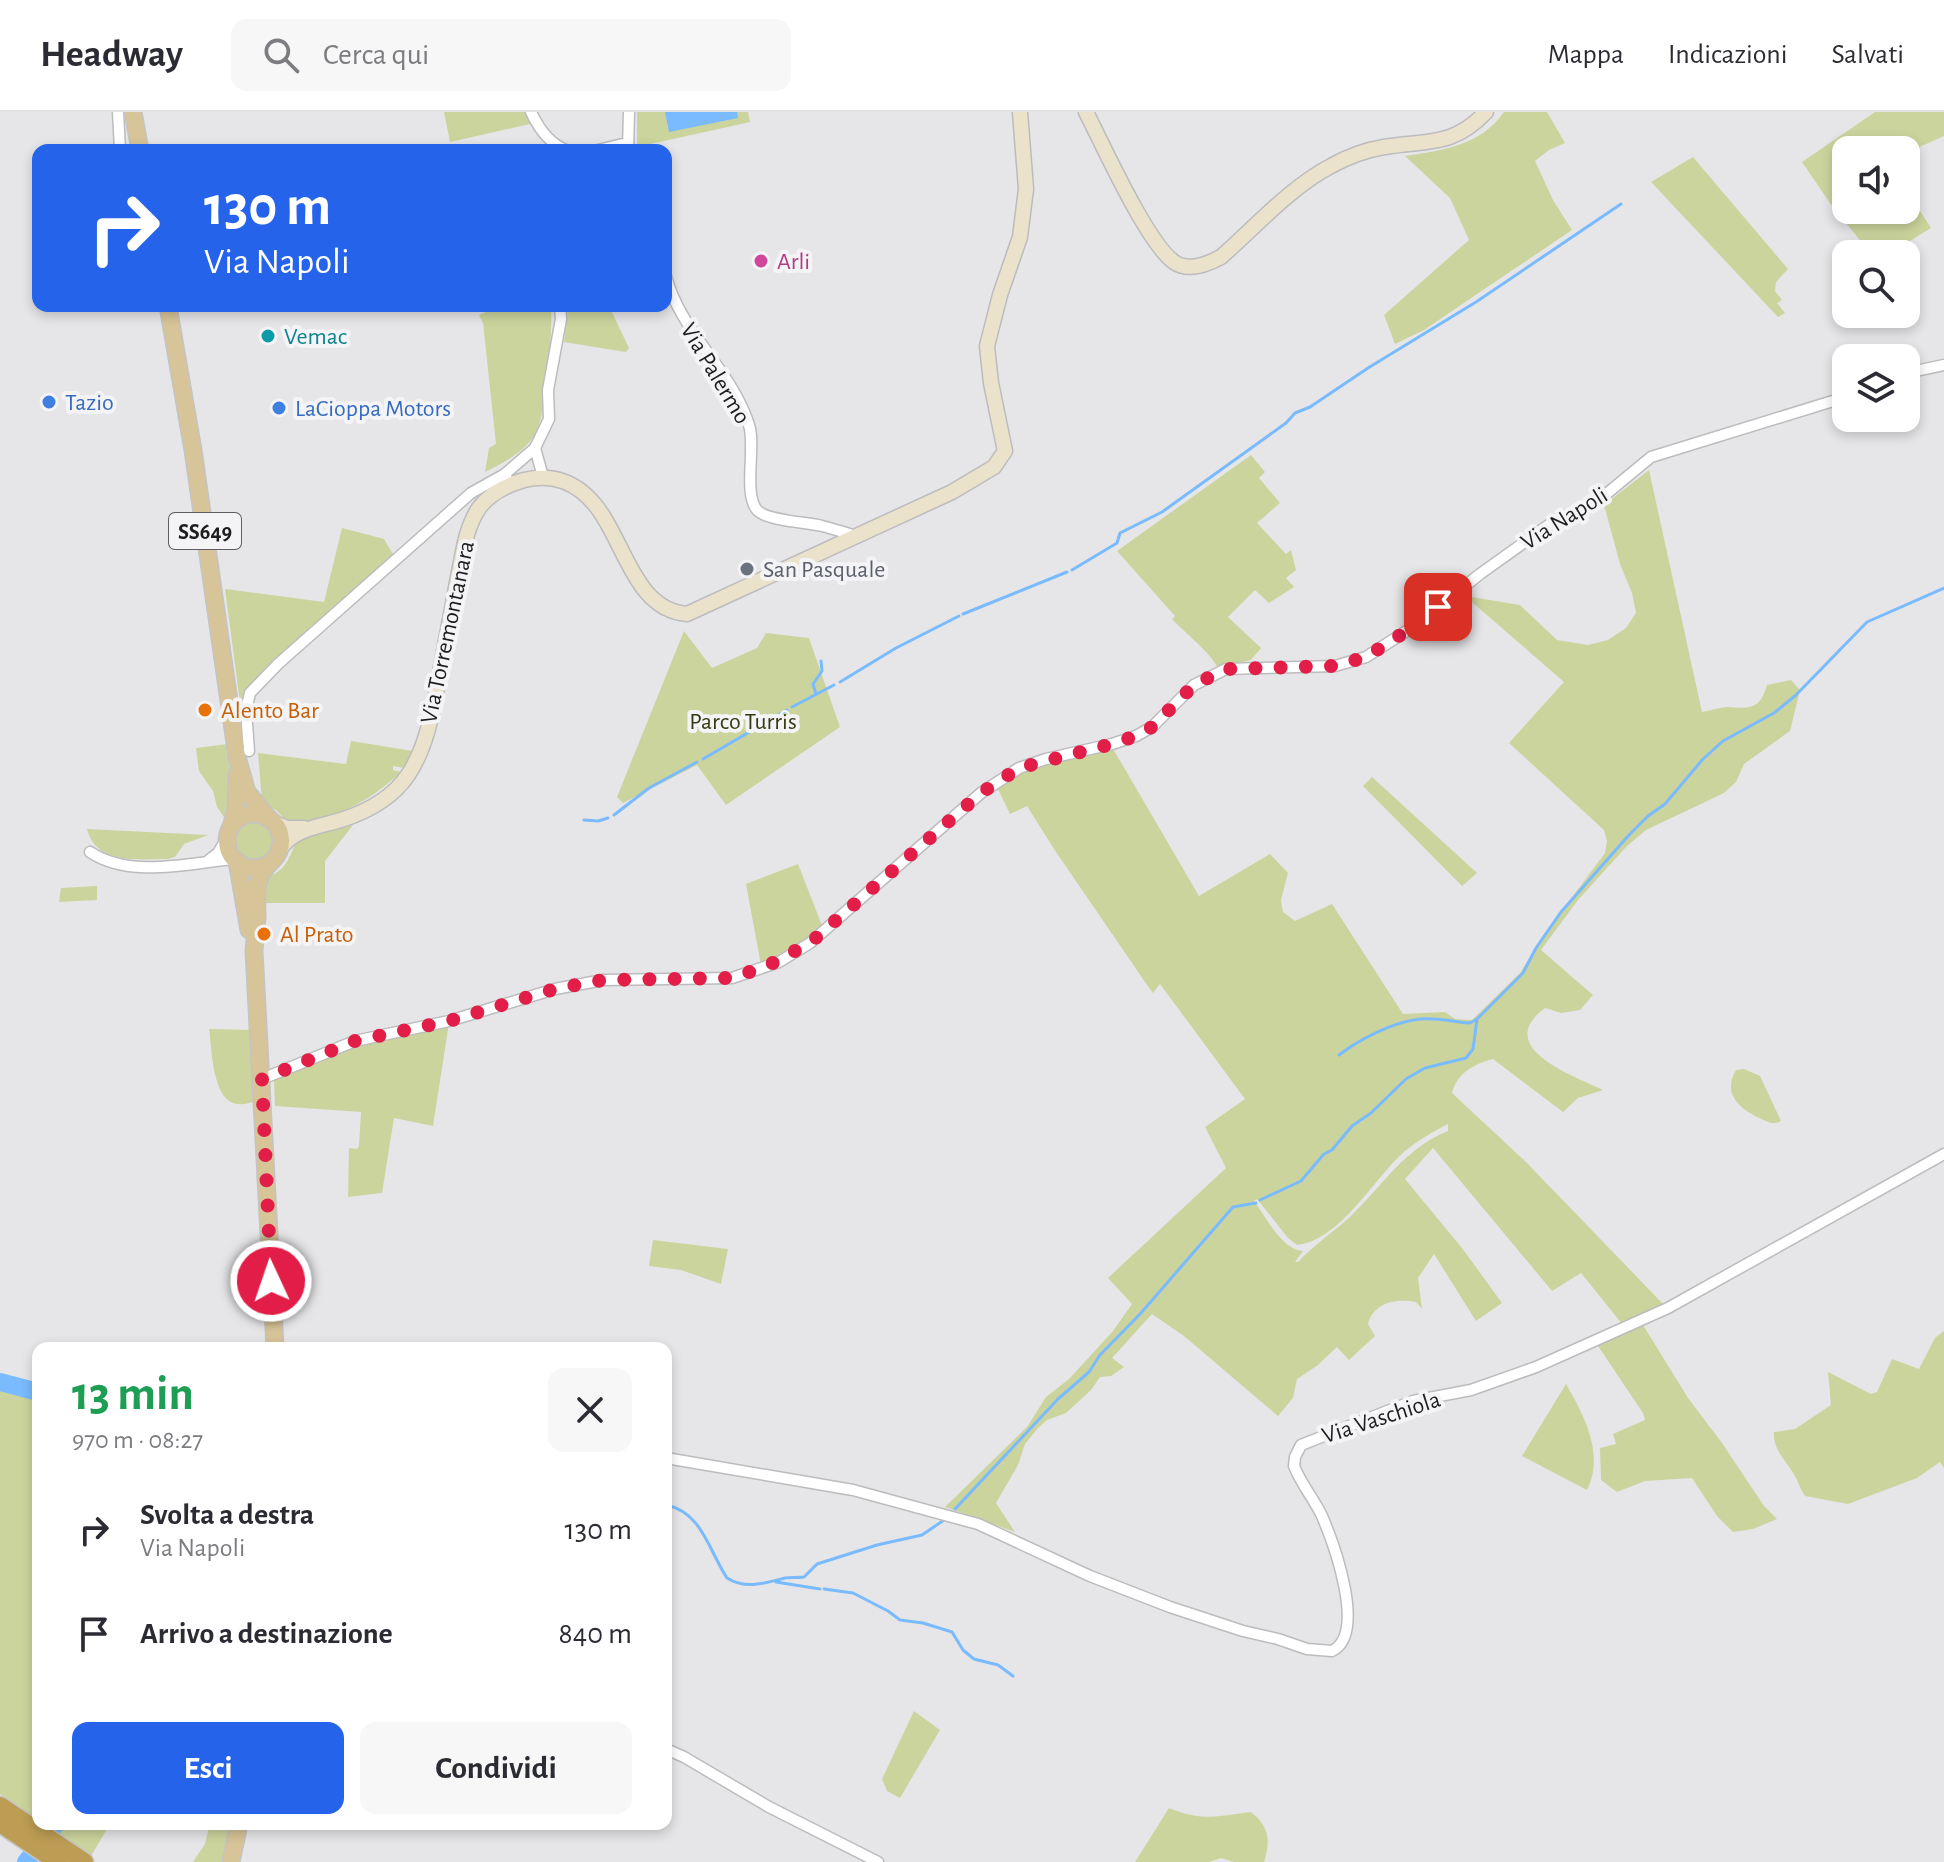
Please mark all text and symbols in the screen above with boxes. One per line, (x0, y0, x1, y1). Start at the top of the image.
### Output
search box (231, 19, 791, 91)
icon: search (259, 33, 303, 77)
text: Headway (40, 36, 183, 74)
text: Cerca qui (323, 40, 429, 70)
text: Mappa (1548, 41, 1624, 69)
text: Indicazioni (1668, 41, 1787, 69)
text: Salvati (1831, 41, 1904, 69)
map controls (1832, 136, 1920, 432)
button: sound (1832, 136, 1920, 224)
icon: right (72, 176, 176, 280)
text: 130 m (204, 179, 331, 235)
button: search (1832, 240, 1920, 328)
text: Via Napoli (204, 244, 350, 280)
place label: Arli (777, 250, 810, 274)
marker: Arli (752, 252, 770, 270)
street label: Via Palermo (676, 319, 755, 428)
place label: Vemac (284, 325, 347, 349)
marker: Vemac (259, 327, 277, 345)
button: layers (1832, 344, 1920, 432)
place label: Tazio (65, 391, 114, 415)
marker: Tazio (40, 393, 58, 411)
place label: LaCioppa Motors (295, 397, 451, 421)
marker: LaCioppa Motors (270, 399, 288, 417)
street label: Via Napoli (1517, 483, 1612, 555)
road number: SS649 (169, 513, 241, 549)
street label: Via Torremontanara (417, 539, 479, 726)
place label: San Pasquale (763, 558, 885, 582)
marker: San Pasquale (738, 560, 756, 578)
pin (1404, 573, 1472, 641)
icon: arrive (1416, 585, 1460, 629)
place label: Alento Bar (221, 699, 319, 723)
marker: Alento Bar (196, 701, 214, 719)
park label: Parco Turris (689, 710, 797, 734)
place label: Al Prato (280, 923, 354, 947)
marker: Al Prato (255, 925, 273, 943)
position arrow (229, 1239, 313, 1323)
button: close (548, 1368, 632, 1452)
text: 13 min (72, 1371, 194, 1419)
street label: Via Vaschiola (1319, 1388, 1443, 1448)
text: 970 m · 08:27 (72, 1427, 203, 1453)
text: Svolta a destra (140, 1500, 314, 1530)
icon: right (72, 1508, 116, 1552)
text: 130 m (565, 1515, 632, 1545)
text: Via Napoli (140, 1535, 245, 1561)
icon: arrive (72, 1612, 116, 1656)
text: Arrivo a destinazione (140, 1619, 393, 1649)
text: 840 m (559, 1619, 632, 1649)
button: Esci (72, 1722, 344, 1814)
button: Condividi (360, 1722, 632, 1814)

